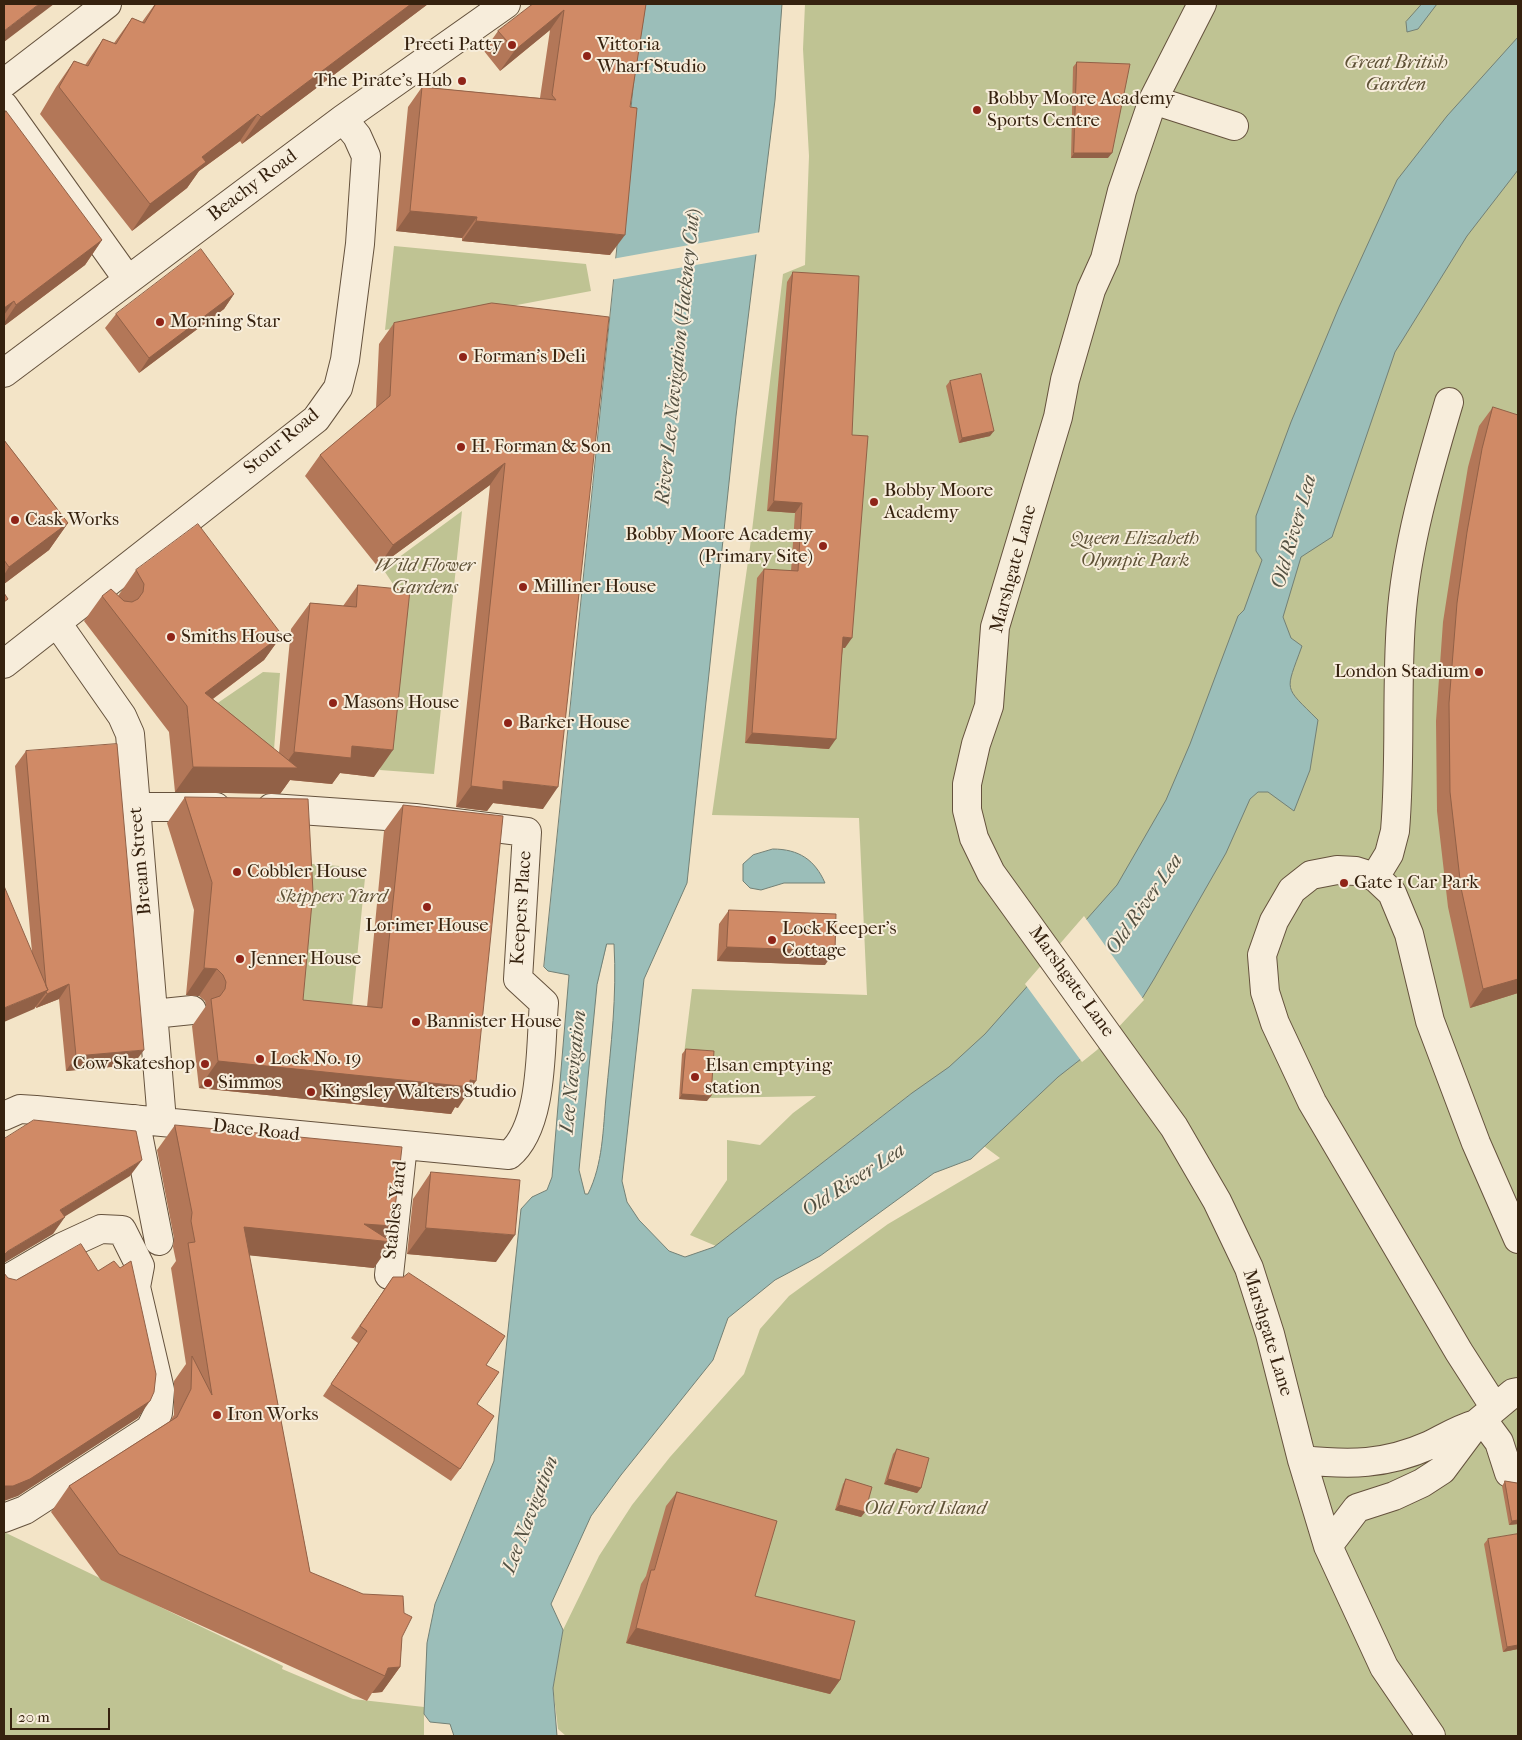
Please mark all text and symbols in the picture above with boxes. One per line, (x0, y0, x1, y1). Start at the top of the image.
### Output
place label: Preeti Patty (404, 34, 502, 56)
place label: Vittoria Wharf Studio (597, 34, 706, 78)
marker: Preeti Patty (506, 39, 518, 51)
marker: Vittoria Wharf Studio (581, 50, 593, 62)
park label: Great British Garden (1344, 52, 1448, 96)
place label: The Pirate's Hub (314, 70, 452, 92)
marker: The Pirate's Hub (456, 75, 468, 87)
place label: Bobby Moore Academy Sports Centre (987, 88, 1175, 132)
marker: Bobby Moore Academy Sports Centre (971, 104, 983, 116)
street label: Beachy Road (204, 145, 302, 227)
water label: River Lee Navigation (Hackney Cut) (652, 208, 706, 506)
place label: Morning Star (170, 311, 280, 333)
marker: Morning Star (154, 316, 166, 328)
place label: Forman's Deli (473, 346, 586, 368)
marker: Forman's Deli (457, 351, 469, 363)
street label: Stour Road (240, 404, 324, 480)
place label: H. Forman & Son (471, 436, 611, 458)
marker: H. Forman & Son (455, 441, 467, 453)
water label: Old River Lea (1267, 472, 1323, 592)
place label: Bobby Moore Academy (884, 480, 993, 524)
marker: Bobby Moore Academy (868, 496, 880, 508)
street label: Marshgate Lane (986, 502, 1042, 636)
place label: Cask Works (25, 509, 119, 531)
marker: Cask Works (9, 514, 21, 526)
place label: Bobby Moore Academy (Primary Site) (625, 524, 813, 568)
park label: Queen Elizabeth Olympic Park (1071, 528, 1199, 572)
marker: Bobby Moore Academy (Primary Site) (817, 540, 829, 552)
park label: Wild Flower Gardens (375, 555, 475, 599)
place label: Milliner House (533, 576, 656, 598)
marker: Milliner House (517, 581, 529, 593)
place label: Smiths House (181, 626, 292, 648)
marker: Smiths House (165, 631, 177, 643)
place label: London Stadium (1334, 661, 1469, 683)
marker: London Stadium (1473, 666, 1485, 678)
place label: Masons House (343, 692, 459, 714)
marker: Masons House (327, 697, 339, 709)
place label: Barker House (518, 712, 630, 734)
marker: Barker House (502, 717, 514, 729)
street label: Bream Street (125, 806, 157, 916)
street label: Keepers Place (507, 850, 537, 966)
water label: Old River Lea (1101, 850, 1189, 960)
place label: Cobbler House (247, 861, 367, 883)
marker: Cobbler House (231, 866, 243, 878)
place label: Gate 1 Car Park (1354, 872, 1479, 894)
marker: Gate 1 Car Park (1338, 877, 1350, 889)
park label: Skippers Yard (277, 886, 387, 908)
marker: Lorimer House (421, 901, 433, 913)
place label: Lorimer House (365, 915, 489, 937)
place label: Lock Keeper's Cottage (782, 918, 896, 962)
street label: Marshgate Lane (1023, 922, 1119, 1042)
marker: Lock Keeper's Cottage (766, 934, 778, 946)
place label: Jenner House (250, 948, 361, 970)
marker: Jenner House (234, 953, 246, 965)
water label: Lee Navigation (556, 1009, 592, 1135)
place label: Bannister House (426, 1011, 562, 1033)
marker: Bannister House (410, 1016, 422, 1028)
place label: Lock No. 19 (270, 1048, 362, 1070)
place label: Cow Skateshop (73, 1053, 195, 1075)
marker: Lock No. 19 (254, 1053, 266, 1065)
place label: Elsan emptying station (705, 1055, 832, 1099)
marker: Cow Skateshop (199, 1058, 211, 1070)
marker: Elsan emptying station (689, 1071, 701, 1083)
place label: Simmos (218, 1072, 282, 1094)
marker: Simmos (202, 1077, 214, 1089)
place label: Kingsley Walters Studio (321, 1081, 516, 1103)
marker: Kingsley Walters Studio (305, 1086, 317, 1098)
street label: Dace Road (211, 1115, 301, 1147)
water label: Old River Lea (798, 1139, 910, 1223)
street label: Stables Yard (379, 1160, 413, 1260)
street label: Marshgate Lane (1237, 1267, 1297, 1399)
place label: Iron Works (227, 1404, 319, 1426)
marker: Iron Works (211, 1409, 223, 1421)
water label: Lee Navigation (498, 1453, 564, 1577)
park label: Old Ford Island (864, 1498, 986, 1520)
scale bar (12, 1698, 112, 1730)
text: 20 m (18, 1708, 50, 1726)

